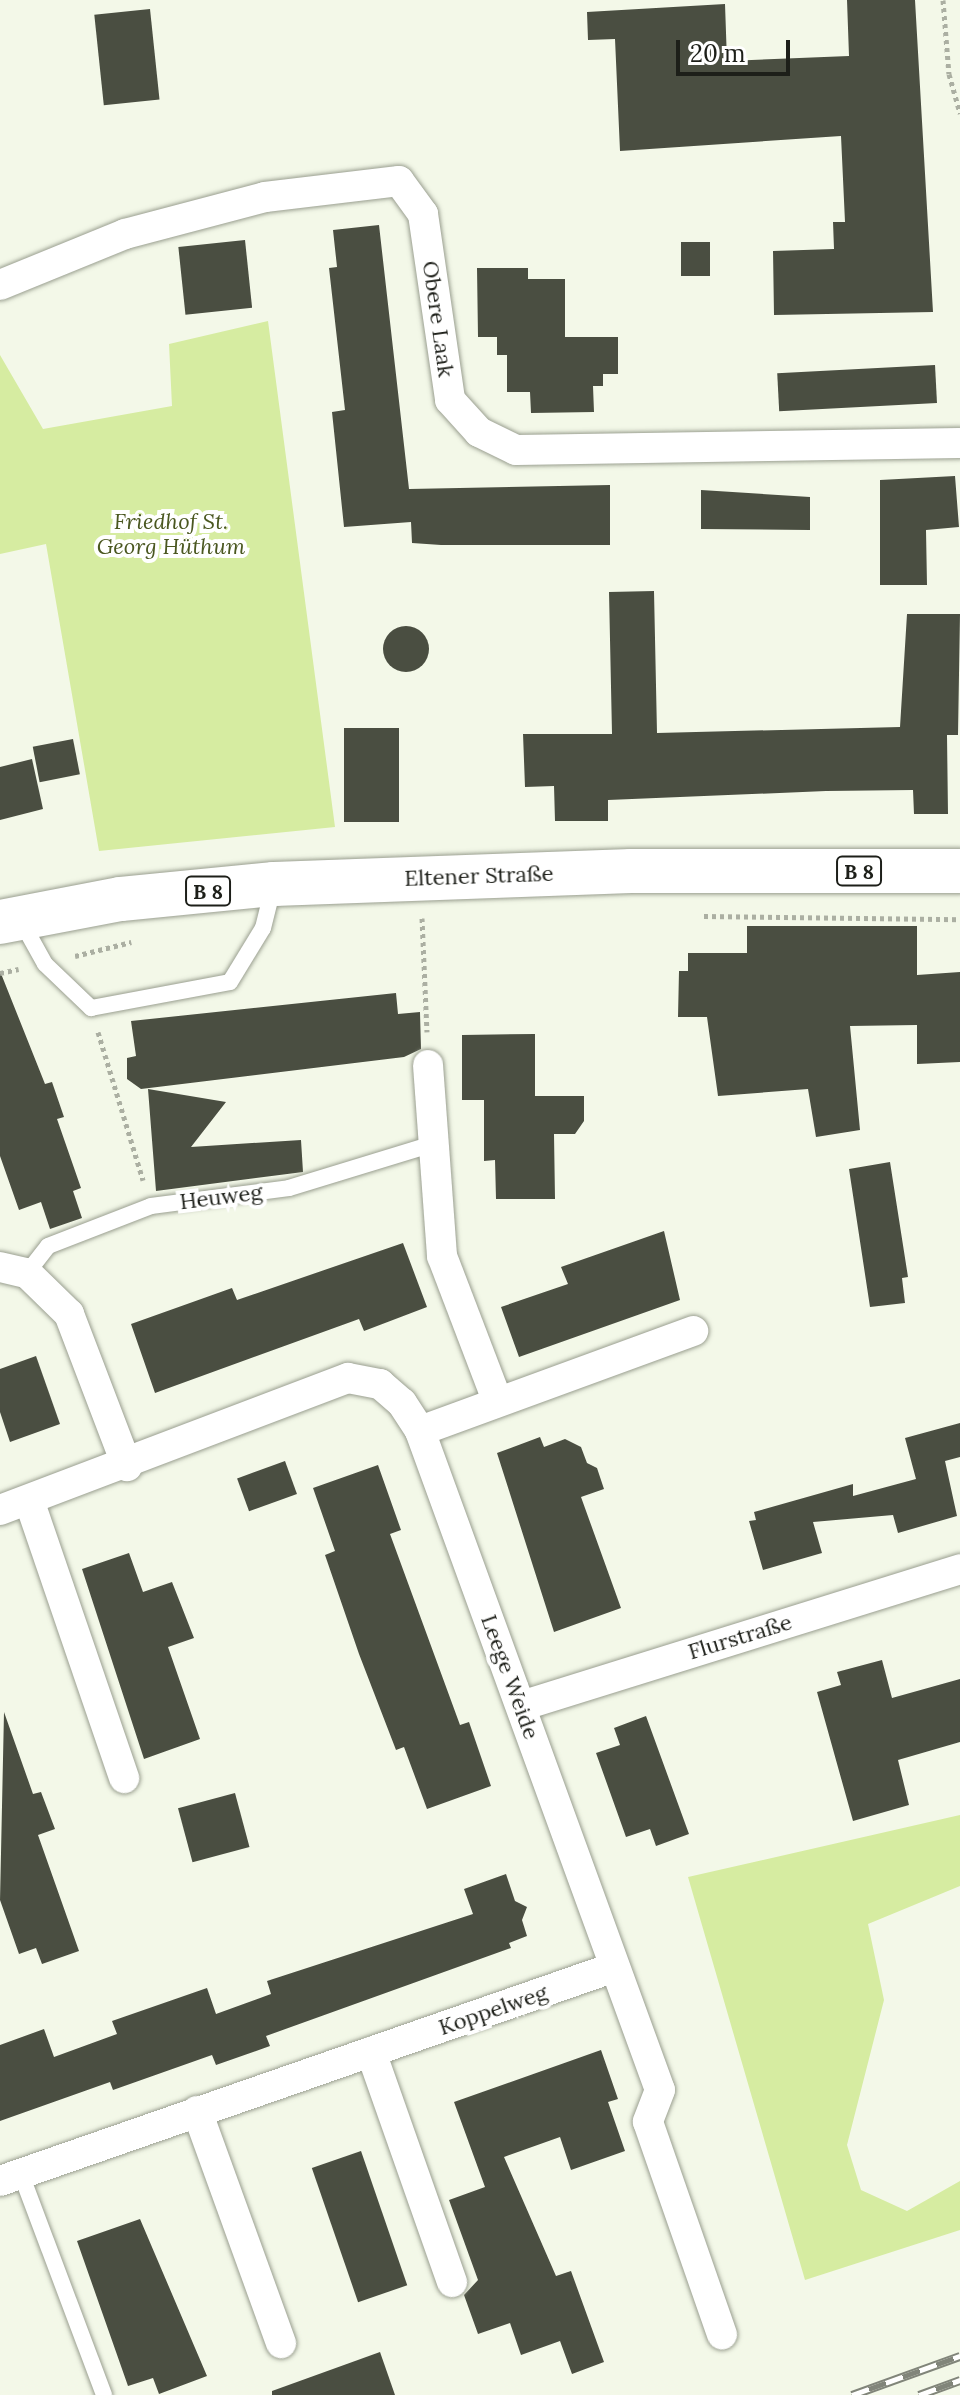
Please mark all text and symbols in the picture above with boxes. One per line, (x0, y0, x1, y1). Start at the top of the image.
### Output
scale bar (680, 24, 794, 74)
text: 20 m (690, 38, 746, 69)
street label: Obere Laak (417, 259, 459, 379)
park label: Friedhof St. Georg Hüthum (97, 508, 245, 560)
road number: B 8 (835, 855, 883, 887)
street label: Eltener Straße (404, 860, 554, 892)
road number: B 8 (184, 875, 232, 907)
street label: Heuweg (178, 1179, 264, 1215)
street label: Flurstraße (685, 1609, 795, 1665)
street label: Leege Weide (475, 1611, 545, 1743)
street label: Koppelweg (435, 1979, 551, 2041)

